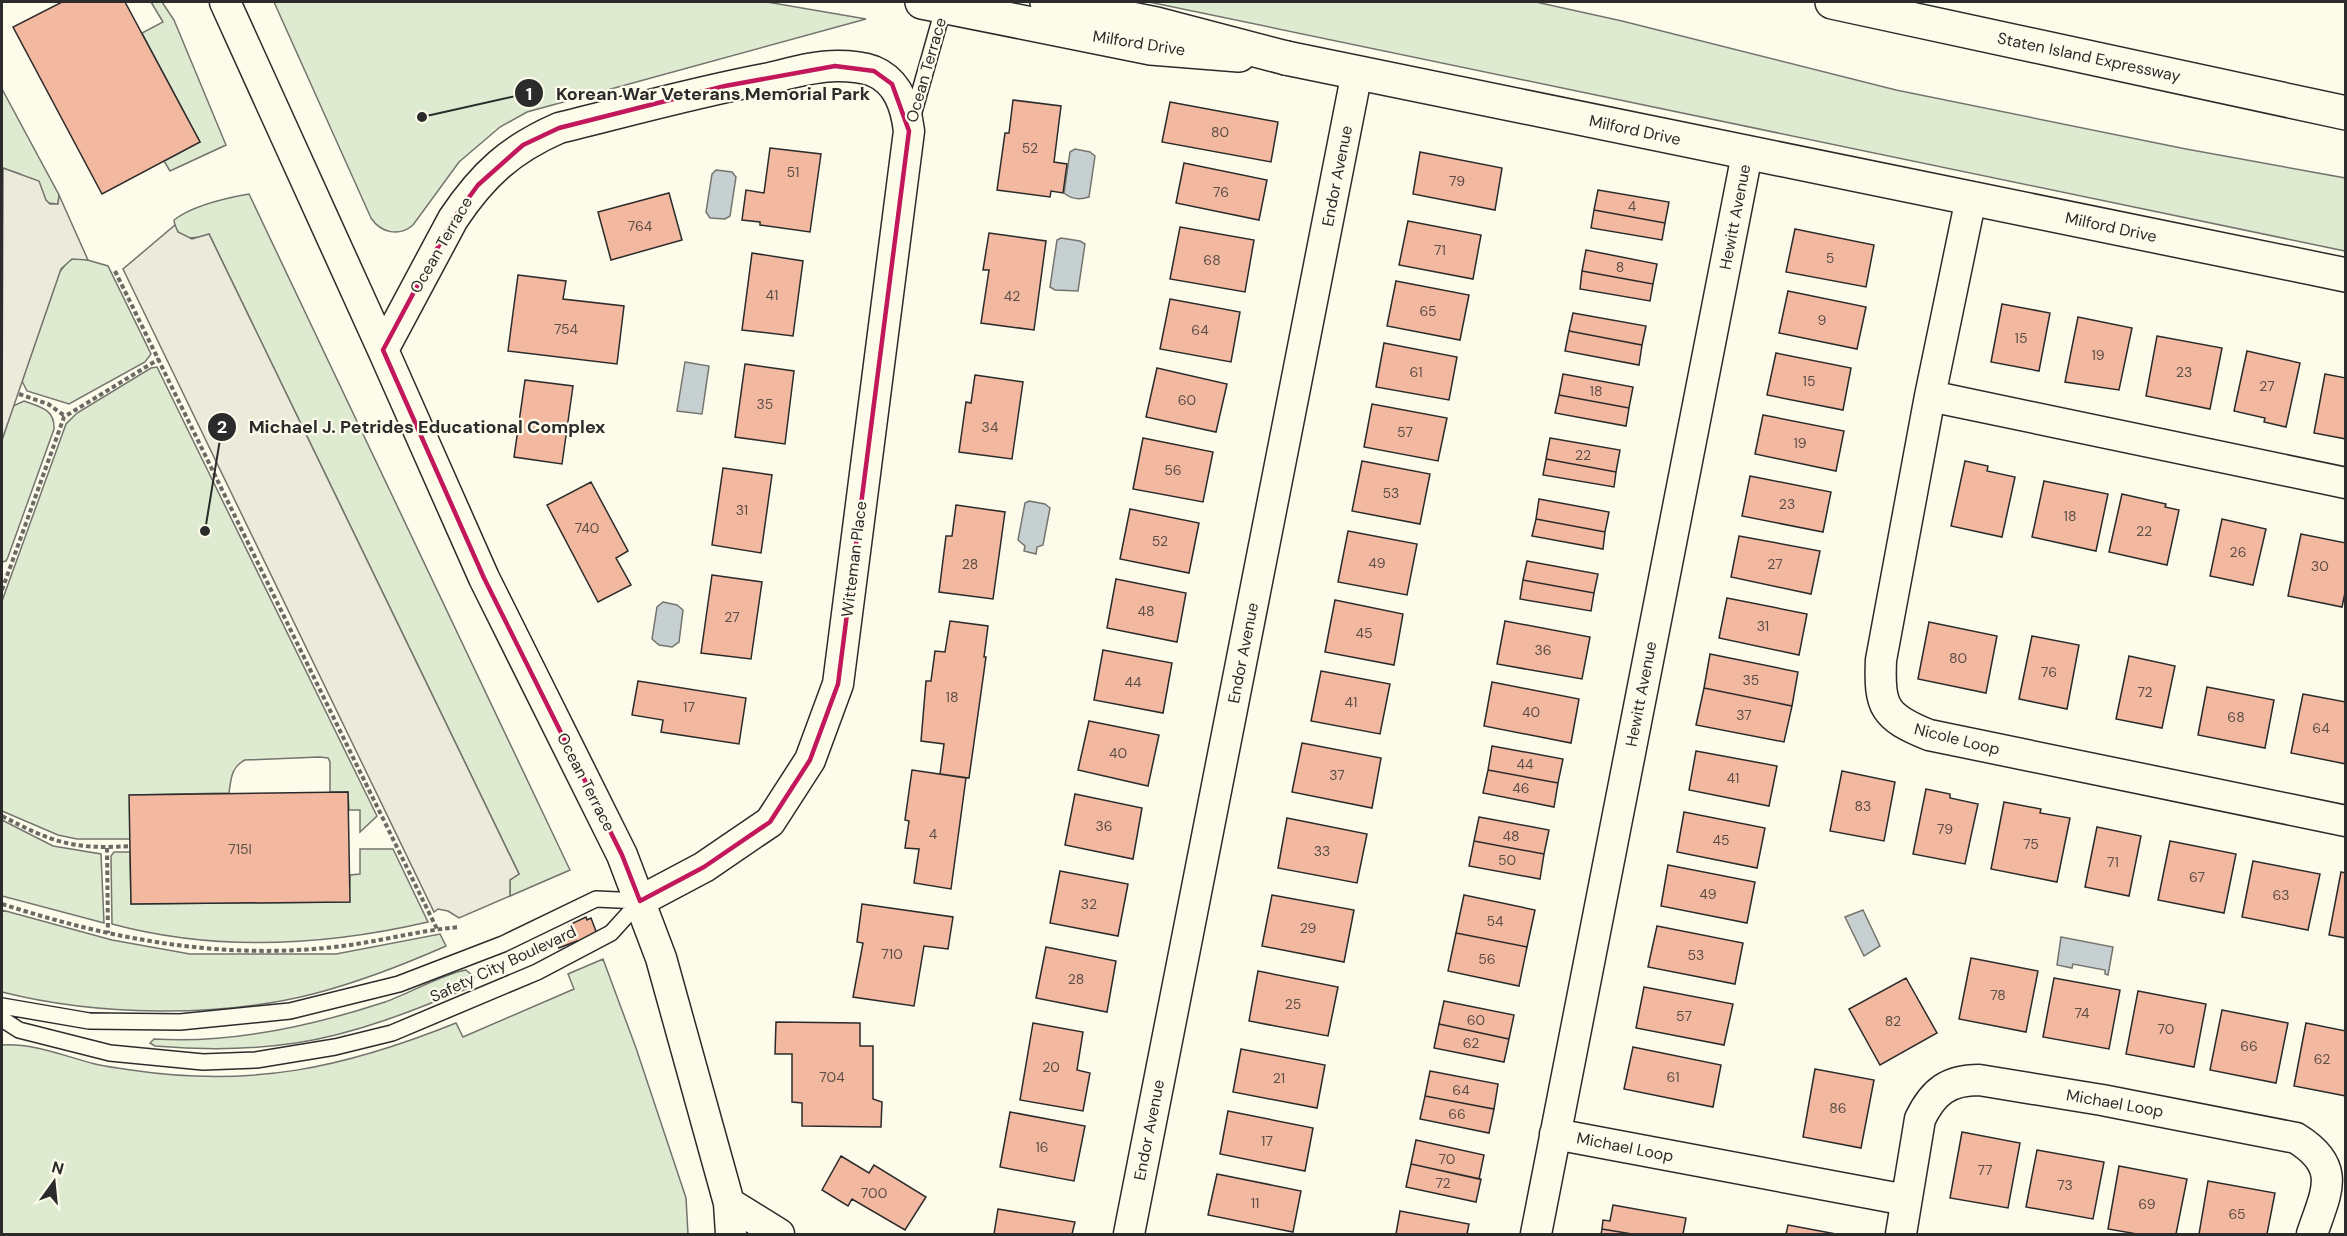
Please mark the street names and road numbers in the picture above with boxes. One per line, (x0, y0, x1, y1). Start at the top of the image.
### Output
street label: Ocean Terrace (901, 15, 951, 125)
street label: Milford Drive (1091, 25, 1187, 61)
street label: Staten Island Expressway (1995, 27, 2183, 87)
street label: Milford Drive (1587, 110, 1683, 150)
street label: Endor Avenue (1317, 124, 1357, 228)
street label: Hewitt Avenue (1714, 163, 1756, 271)
street label: Ocean Terrace (405, 193, 477, 297)
street label: Milford Drive (2063, 207, 2159, 247)
street label: Witteman Place (836, 500, 872, 618)
street label: Endor Avenue (1223, 601, 1263, 705)
street label: Hewitt Avenue (1620, 640, 1662, 748)
street label: Nicole Loop (1912, 718, 2002, 760)
street label: Ocean Terrace (552, 729, 620, 835)
street label: Safety City Boulevard (426, 921, 580, 1007)
street label: Endor Avenue (1129, 1078, 1169, 1182)
street label: Michael Loop (2065, 1084, 2165, 1122)
street label: Michael Loop (1575, 1127, 1675, 1167)

